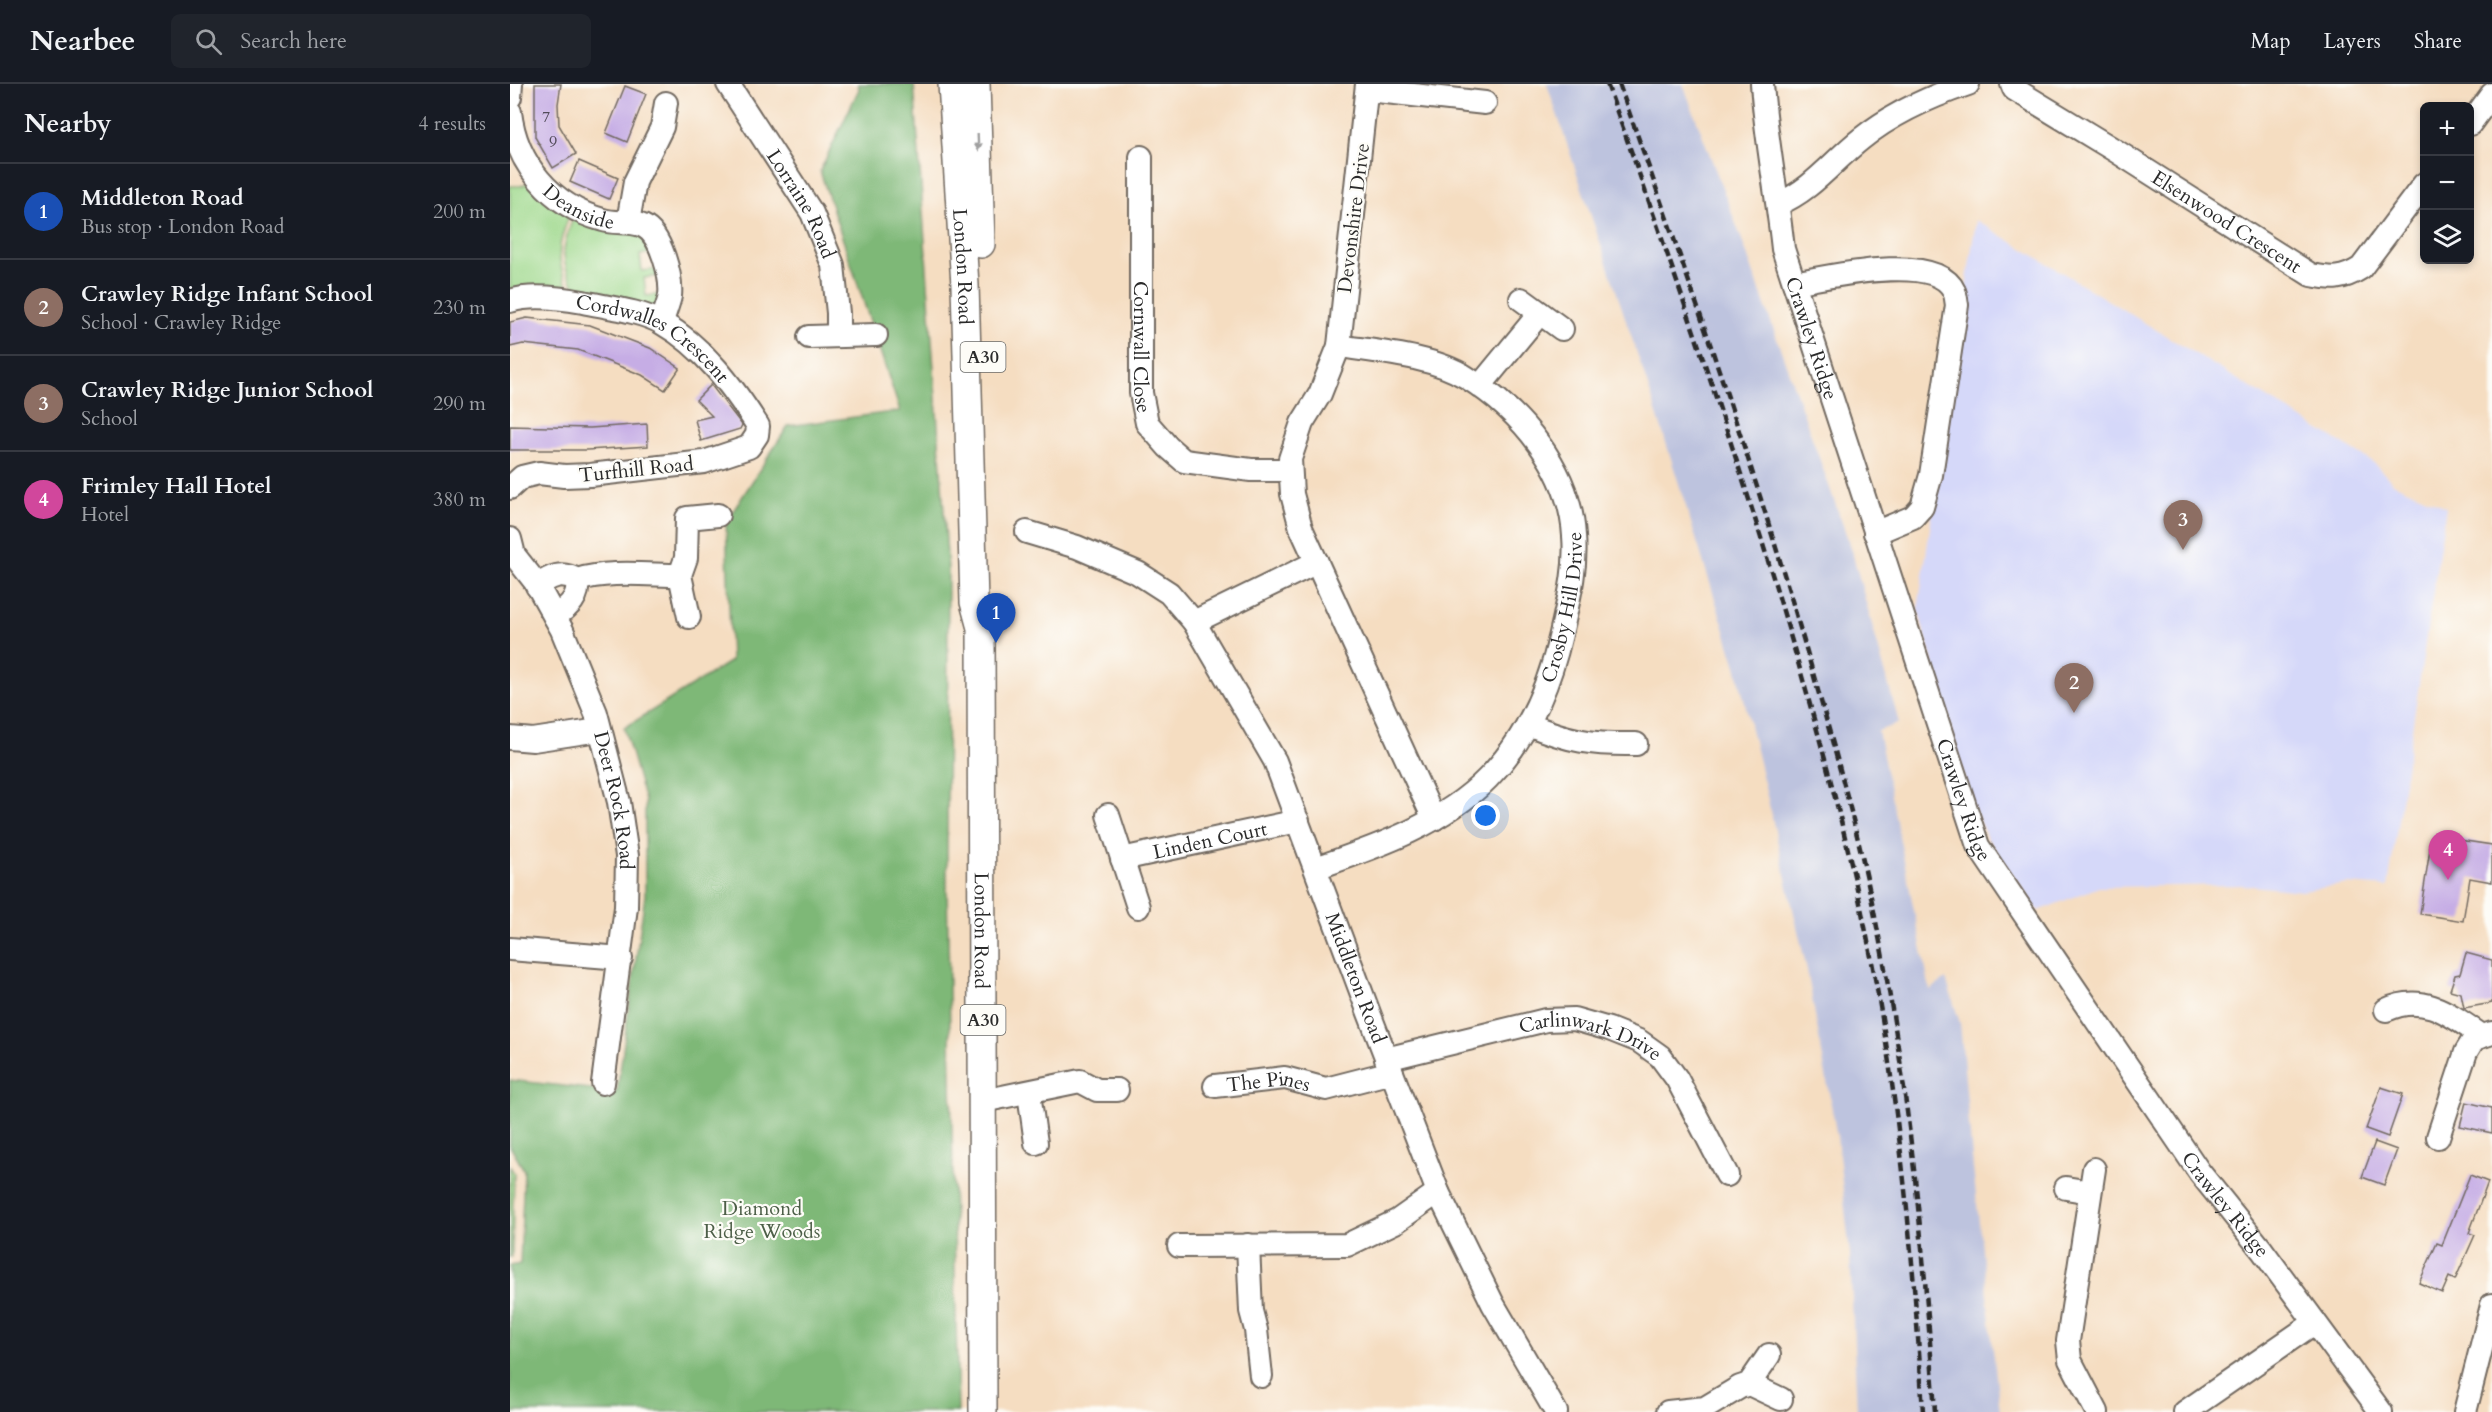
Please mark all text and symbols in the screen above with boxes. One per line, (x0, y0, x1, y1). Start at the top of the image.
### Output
search box (171, 14, 591, 68)
text: Nearbee (30, 22, 135, 60)
icon: search (192, 25, 225, 58)
text: Search here (240, 26, 347, 56)
text: Map (2251, 27, 2291, 56)
text: Layers (2324, 27, 2381, 56)
text: Share (2414, 27, 2462, 56)
map controls (2420, 102, 2474, 264)
button: + (2420, 102, 2474, 156)
text: Nearby (24, 106, 112, 141)
house number: 7 (542, 106, 550, 128)
text: 4 results (418, 110, 486, 137)
house number: 9 (549, 131, 557, 153)
one-way arrow (973, 133, 983, 152)
street label: Devonshire Drive (1331, 141, 1376, 295)
street label: Lorraine Road (760, 144, 842, 263)
button: − (2420, 156, 2474, 210)
street label: Elsenwood Crescent (2146, 164, 2307, 280)
street label: Deanside (537, 178, 616, 236)
text: Middleton Road (81, 183, 244, 213)
text: 1 (38, 198, 49, 225)
text: 200 m (433, 198, 486, 225)
street label: London Road (946, 208, 979, 326)
button: layers (2420, 210, 2474, 264)
text: Bus stop · London Road (81, 213, 284, 240)
street label: Crawley Ridge (1779, 273, 1844, 403)
text: Crawley Ridge Infant School (81, 279, 373, 309)
street label: Cornwall Close (1127, 281, 1158, 415)
street label: Cordwalles Crescent (573, 288, 736, 389)
text: 2 (38, 294, 49, 321)
text: 230 m (433, 294, 486, 321)
text: School · Crawley Ridge (81, 309, 281, 336)
road number: A30 (960, 342, 1006, 372)
text: Crawley Ridge Junior School (81, 375, 373, 405)
text: 3 (38, 390, 49, 417)
text: 290 m (433, 390, 486, 417)
text: School (81, 405, 138, 432)
street label: Turfhill Road (577, 450, 695, 489)
text: Frimley Hall Hotel (81, 471, 272, 501)
text: 4 (38, 486, 49, 513)
text: 380 m (433, 486, 486, 513)
pin: 3 (2164, 500, 2202, 550)
text: Hotel (81, 501, 129, 528)
street label: Crosby Hill Drive (1535, 531, 1589, 686)
pin: 1 (976, 594, 1016, 643)
pin: 2 (2054, 664, 2094, 713)
street label: Deer Rock Road (587, 728, 640, 870)
street label: Crawley Ridge (1930, 735, 1997, 867)
your location (1471, 801, 1500, 830)
street label: Linden Court (1150, 815, 1270, 866)
pin: 4 (2428, 830, 2468, 880)
street label: London Road (968, 872, 995, 989)
street label: Middleton Road (1319, 909, 1393, 1048)
road number: A30 (960, 1005, 1006, 1035)
street label: Carlinwark Drive (1516, 1006, 1667, 1067)
street label: The Pines (1225, 1065, 1313, 1099)
street label: Crawley Ridge (2175, 1146, 2276, 1263)
park label: Diamond Ridge Woods (704, 1195, 820, 1245)

